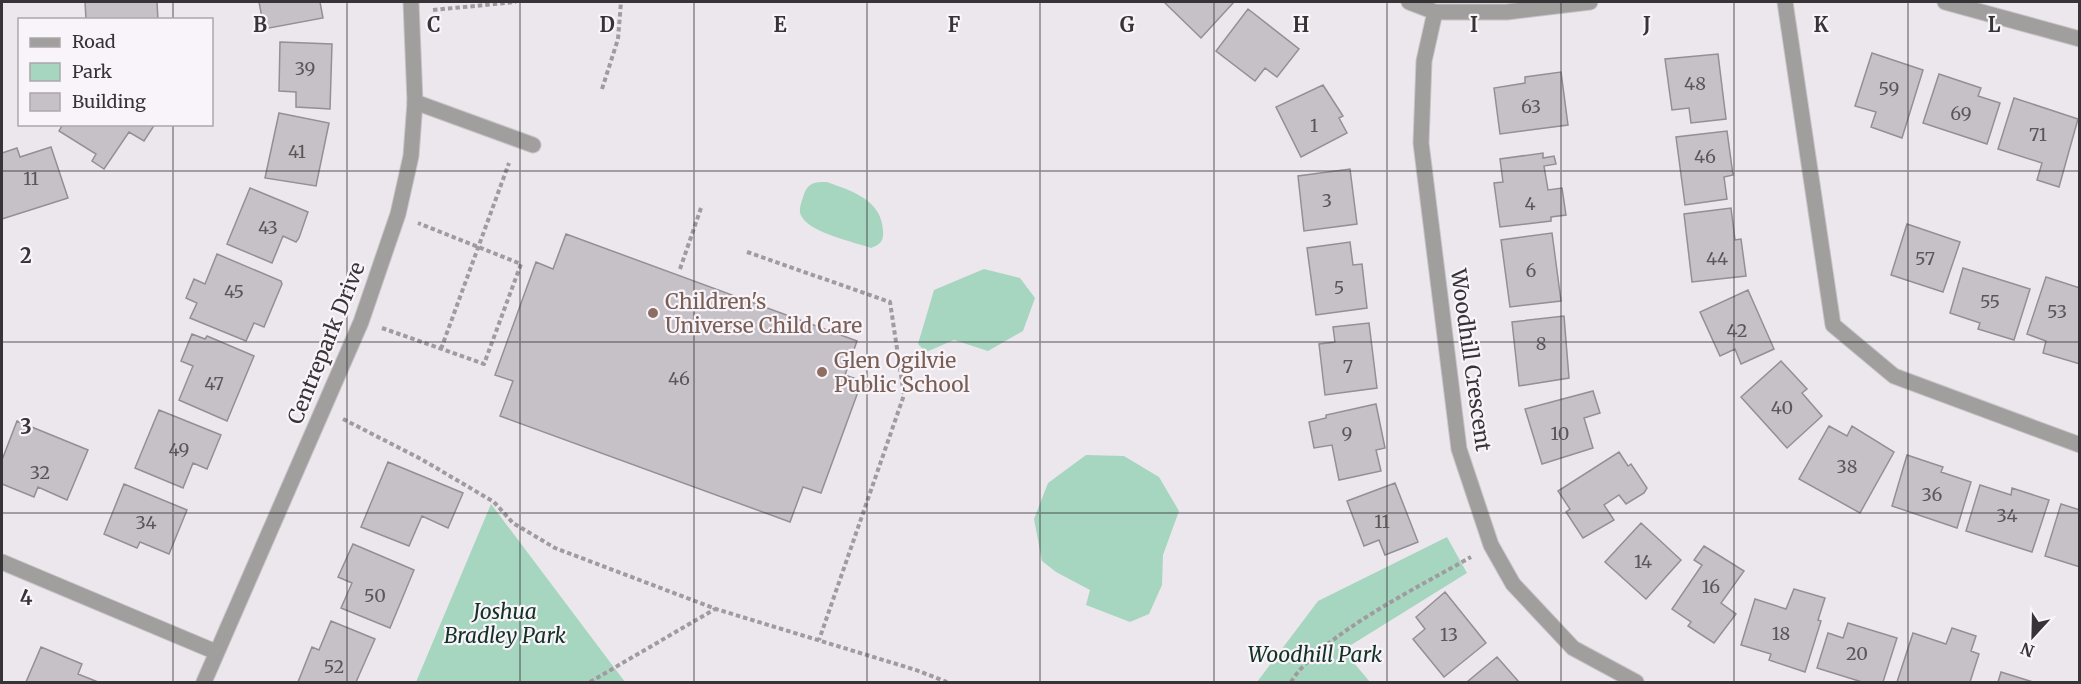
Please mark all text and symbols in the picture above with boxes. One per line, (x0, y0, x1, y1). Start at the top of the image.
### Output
text: B (253, 12, 267, 37)
text: C (427, 12, 441, 37)
text: D (599, 12, 615, 37)
text: E (773, 12, 787, 37)
text: F (948, 12, 961, 37)
text: G (1120, 12, 1135, 37)
text: H (1293, 12, 1309, 37)
text: I (1470, 12, 1478, 37)
text: J (1642, 12, 1651, 37)
text: K (1814, 12, 1829, 37)
text: L (1988, 12, 2001, 37)
legend (18, 18, 213, 126)
text: Road (72, 30, 116, 53)
house number: 39 (295, 57, 315, 80)
text: Park (72, 60, 113, 83)
house number: 48 (1684, 72, 1706, 95)
house number: 59 (1879, 77, 1899, 100)
text: Building (72, 90, 146, 113)
house number: 63 (1521, 95, 1541, 118)
house number: 69 (1950, 102, 1972, 125)
house number: 1 (1310, 114, 1318, 137)
house number: 71 (2029, 123, 2047, 146)
house number: 41 (288, 140, 306, 163)
house number: 46 (1694, 145, 1716, 168)
house number: 11 (23, 167, 39, 190)
house number: 3 (1322, 189, 1332, 212)
house number: 4 (1524, 192, 1536, 215)
house number: 43 (258, 216, 278, 239)
text: 2 (20, 243, 32, 268)
house number: 44 (1706, 247, 1728, 270)
house number: 57 (1915, 247, 1935, 270)
street label: Centrepark Drive (281, 258, 371, 428)
house number: 6 (1526, 259, 1537, 282)
street label: Woodhill Crescent (1445, 266, 1497, 453)
house number: 5 (1334, 276, 1344, 299)
house number: 45 (224, 280, 244, 303)
place label: Children's Universe Child Care (665, 288, 862, 339)
house number: 55 (1980, 290, 2000, 313)
house number: 53 (2047, 300, 2067, 323)
marker: Children's Universe Child Care (646, 306, 660, 320)
house number: 42 (1727, 319, 1747, 342)
house number: 8 (1536, 332, 1546, 355)
place label: Glen Ogilvie Public School (834, 347, 970, 398)
house number: 7 (1343, 355, 1353, 378)
marker: Glen Ogilvie Public School (815, 365, 829, 379)
house number: 46 (668, 367, 690, 390)
house number: 47 (204, 372, 224, 395)
house number: 40 (1771, 396, 1793, 419)
text: 3 (20, 414, 32, 439)
house number: 9 (1342, 422, 1352, 445)
house number: 10 (1551, 422, 1569, 445)
house number: 49 (169, 438, 189, 461)
house number: 38 (1837, 455, 1857, 478)
house number: 32 (30, 461, 50, 484)
house number: 36 (1922, 483, 1943, 506)
house number: 34 (1996, 504, 2018, 527)
house number: 11 (1374, 510, 1390, 533)
house number: 34 (135, 511, 157, 534)
house number: 14 (1634, 550, 1652, 573)
house number: 16 (1702, 575, 1720, 598)
house number: 50 (364, 584, 386, 607)
text: 4 (20, 585, 33, 610)
park label: Joshua Bradley Park (444, 598, 567, 649)
north arrow (2003, 606, 2063, 666)
house number: 18 (1772, 622, 1790, 645)
house number: 13 (1440, 623, 1458, 646)
text: N (2017, 638, 2037, 662)
park label: Woodhill Park (1248, 641, 1383, 668)
house number: 20 (1846, 642, 1868, 665)
house number: 52 (324, 655, 344, 678)

